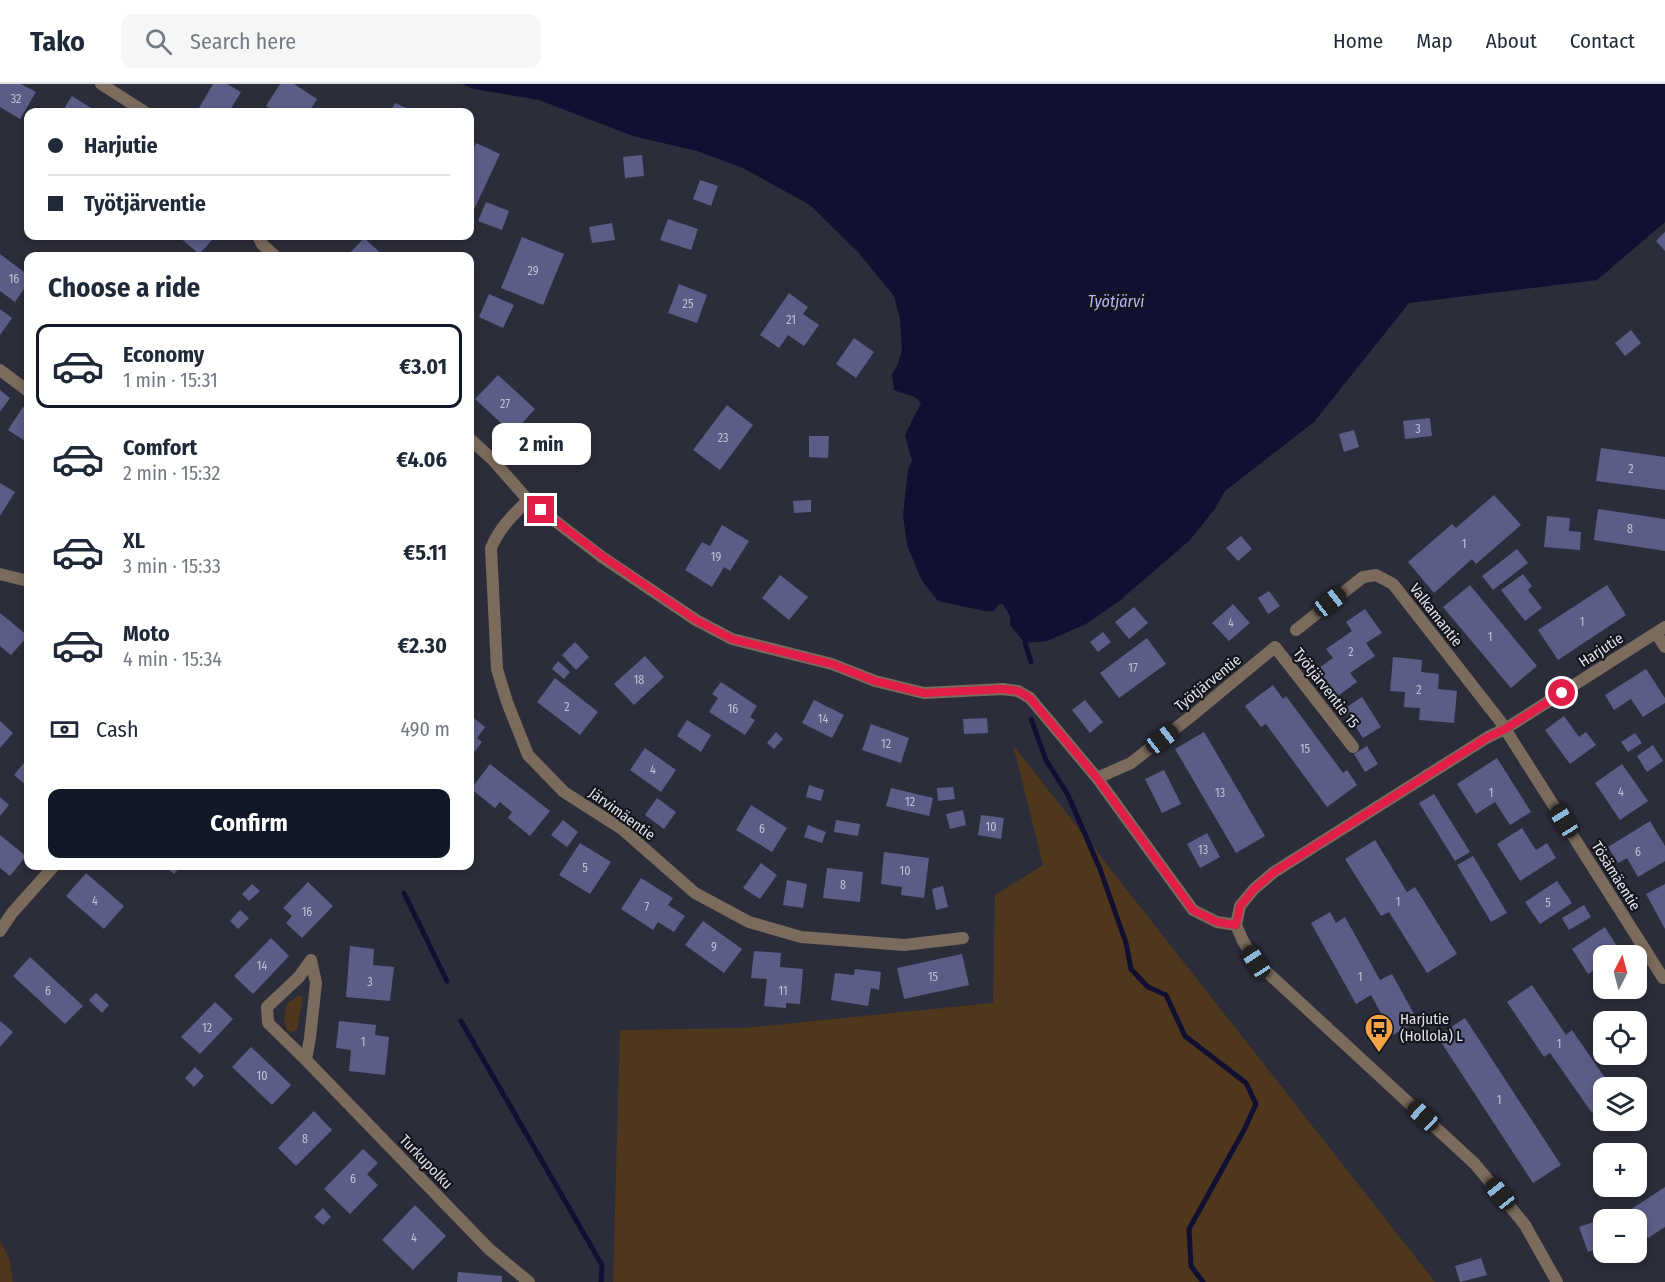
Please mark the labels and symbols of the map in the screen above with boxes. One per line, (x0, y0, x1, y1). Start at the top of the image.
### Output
house number: 32 (11, 92, 21, 106)
house number: 29 (527, 264, 539, 278)
house number: 16 (9, 272, 19, 286)
water label: Työtjärvi (1088, 292, 1144, 311)
house number: 25 (683, 297, 694, 311)
house number: 21 (786, 313, 796, 327)
house number: 27 (500, 397, 510, 411)
house number: 3 (1415, 422, 1421, 436)
callout: 2 min (492, 423, 590, 465)
house number: 23 (718, 431, 728, 445)
house number: 2 (1628, 462, 1634, 476)
route end (527, 496, 554, 523)
house number: 8 (1627, 522, 1633, 536)
house number: 1 (1462, 537, 1466, 551)
house number: 19 (711, 550, 721, 564)
street label: Valkamantie (1406, 580, 1466, 650)
car (1310, 584, 1350, 620)
house number: 1 (1580, 615, 1584, 629)
house number: 4 (1228, 616, 1234, 630)
street label: Harjutie (1575, 629, 1627, 671)
house number: 1 (1488, 630, 1492, 644)
street label: Työtjärventie 15 (1289, 644, 1363, 732)
house number: 2 (1348, 645, 1354, 659)
street label: Työtjärventie (1171, 651, 1245, 715)
house number: 17 (1128, 661, 1138, 675)
house number: 18 (634, 673, 644, 687)
route start (1548, 679, 1575, 706)
house number: 2 (1416, 683, 1422, 697)
house number: 2 (564, 700, 570, 714)
house number: 16 (728, 702, 738, 716)
house number: 14 (818, 712, 828, 726)
car (1142, 721, 1182, 757)
house number: 12 (881, 737, 891, 751)
house number: 15 (1300, 742, 1311, 756)
house number: 4 (650, 763, 656, 777)
street label: Järvimäentie (585, 784, 659, 844)
house number: 4 (1618, 785, 1624, 799)
house number: 13 (1215, 786, 1225, 800)
house number: 1 (1489, 786, 1493, 800)
house number: 12 (905, 795, 915, 809)
car (1547, 801, 1581, 841)
house number: 10 (986, 820, 996, 834)
house number: 6 (759, 822, 765, 836)
street label: Tösämäentie (1588, 838, 1644, 914)
house number: 13 (1198, 843, 1208, 857)
house number: 6 (1635, 845, 1641, 859)
house number: 5 (582, 861, 588, 875)
house number: 10 (900, 864, 910, 878)
house number: 8 (840, 878, 846, 892)
house number: 4 (92, 894, 98, 908)
house number: 1 (1396, 895, 1400, 909)
house number: 5 (1545, 896, 1551, 910)
house number: 7 (645, 900, 650, 914)
house number: 16 (302, 905, 312, 919)
house number: 9 (711, 940, 717, 954)
car (1239, 942, 1273, 982)
north arrow (1593, 945, 1647, 999)
house number: 14 (257, 959, 267, 973)
house number: 15 (928, 970, 939, 984)
house number: 1 (1358, 970, 1362, 984)
house number: 3 (367, 975, 373, 989)
house number: 6 (45, 984, 51, 998)
house number: 11 (778, 984, 788, 998)
place label: Harjutie (Hollola) L (1400, 1010, 1463, 1045)
bus stop icon: Harjutie (Hollola) L (1363, 1012, 1395, 1054)
house number: 12 (202, 1021, 212, 1035)
house number: 1 (361, 1035, 365, 1049)
house number: 1 (1557, 1037, 1561, 1051)
house number: 10 (257, 1069, 267, 1083)
house number: 1 (1497, 1093, 1501, 1107)
car (1404, 1097, 1442, 1135)
street label: Turkupolku (396, 1131, 456, 1193)
house number: 8 (302, 1132, 308, 1146)
house number: 6 (350, 1172, 356, 1186)
car (1482, 1174, 1518, 1214)
house number: 4 (411, 1231, 417, 1245)

